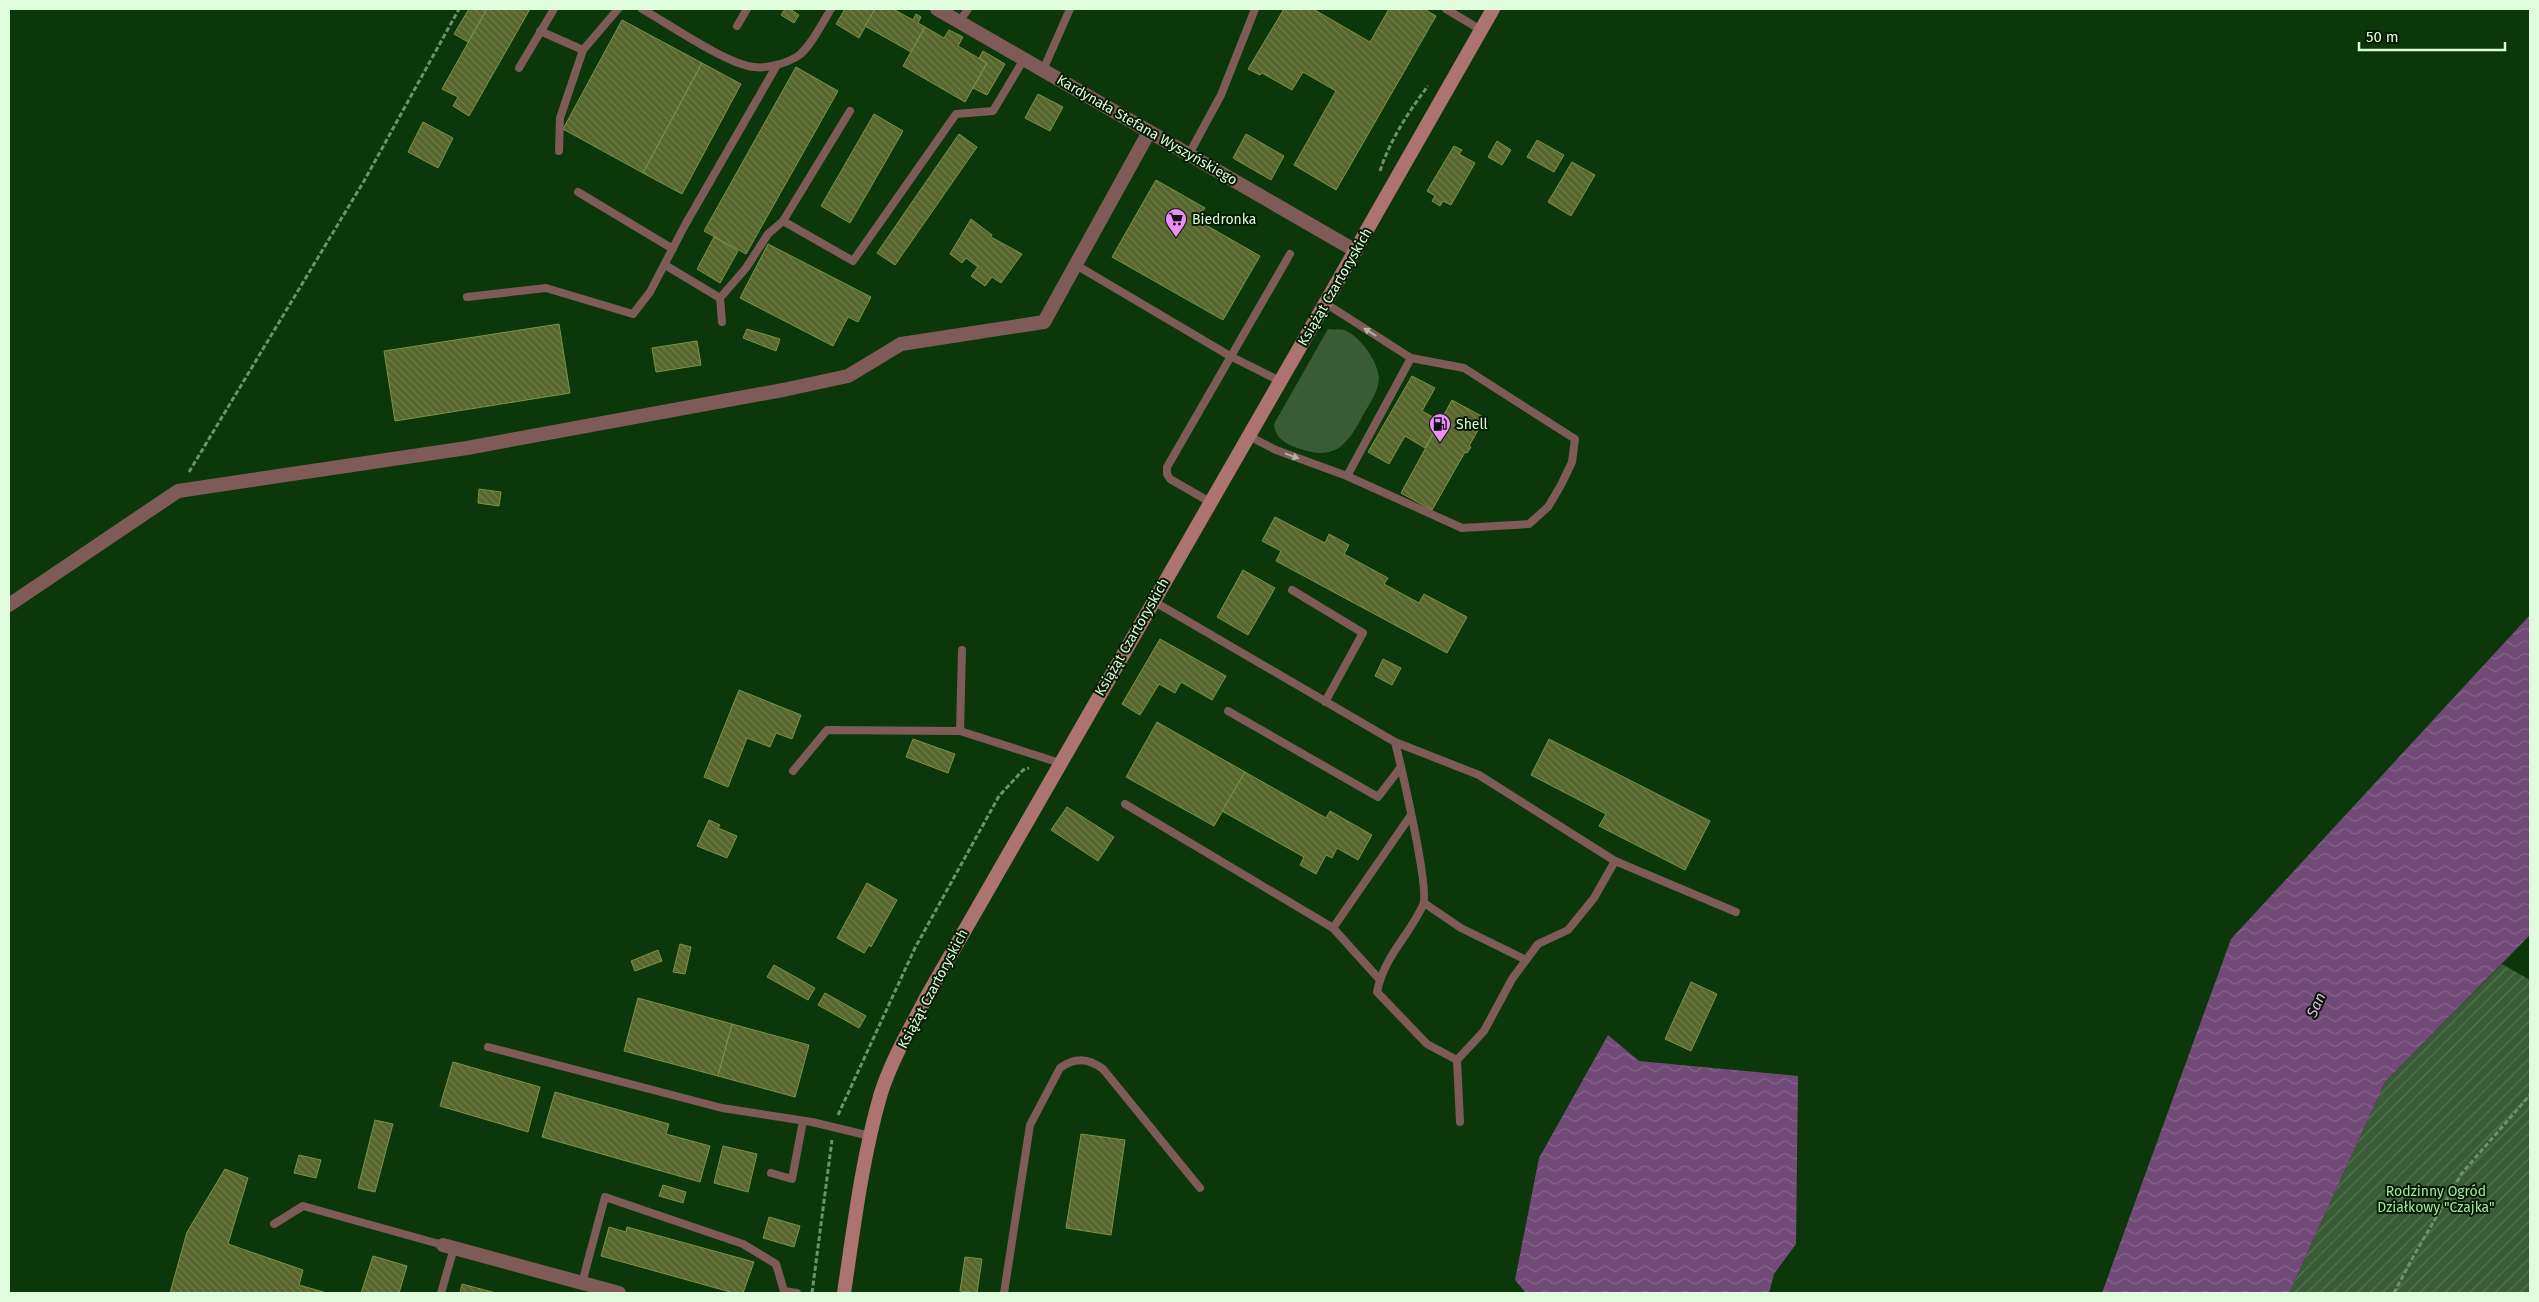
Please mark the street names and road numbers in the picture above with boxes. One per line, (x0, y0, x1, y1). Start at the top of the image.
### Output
street label: Kardynała Stefana Wyszyńskiego (1054, 71, 1240, 189)
street label: Książąt Czartoryskich (1294, 225, 1376, 349)
street label: Książąt Czartoryskich (1091, 575, 1173, 699)
street label: Książąt Czartoryskich (894, 926, 972, 1052)

